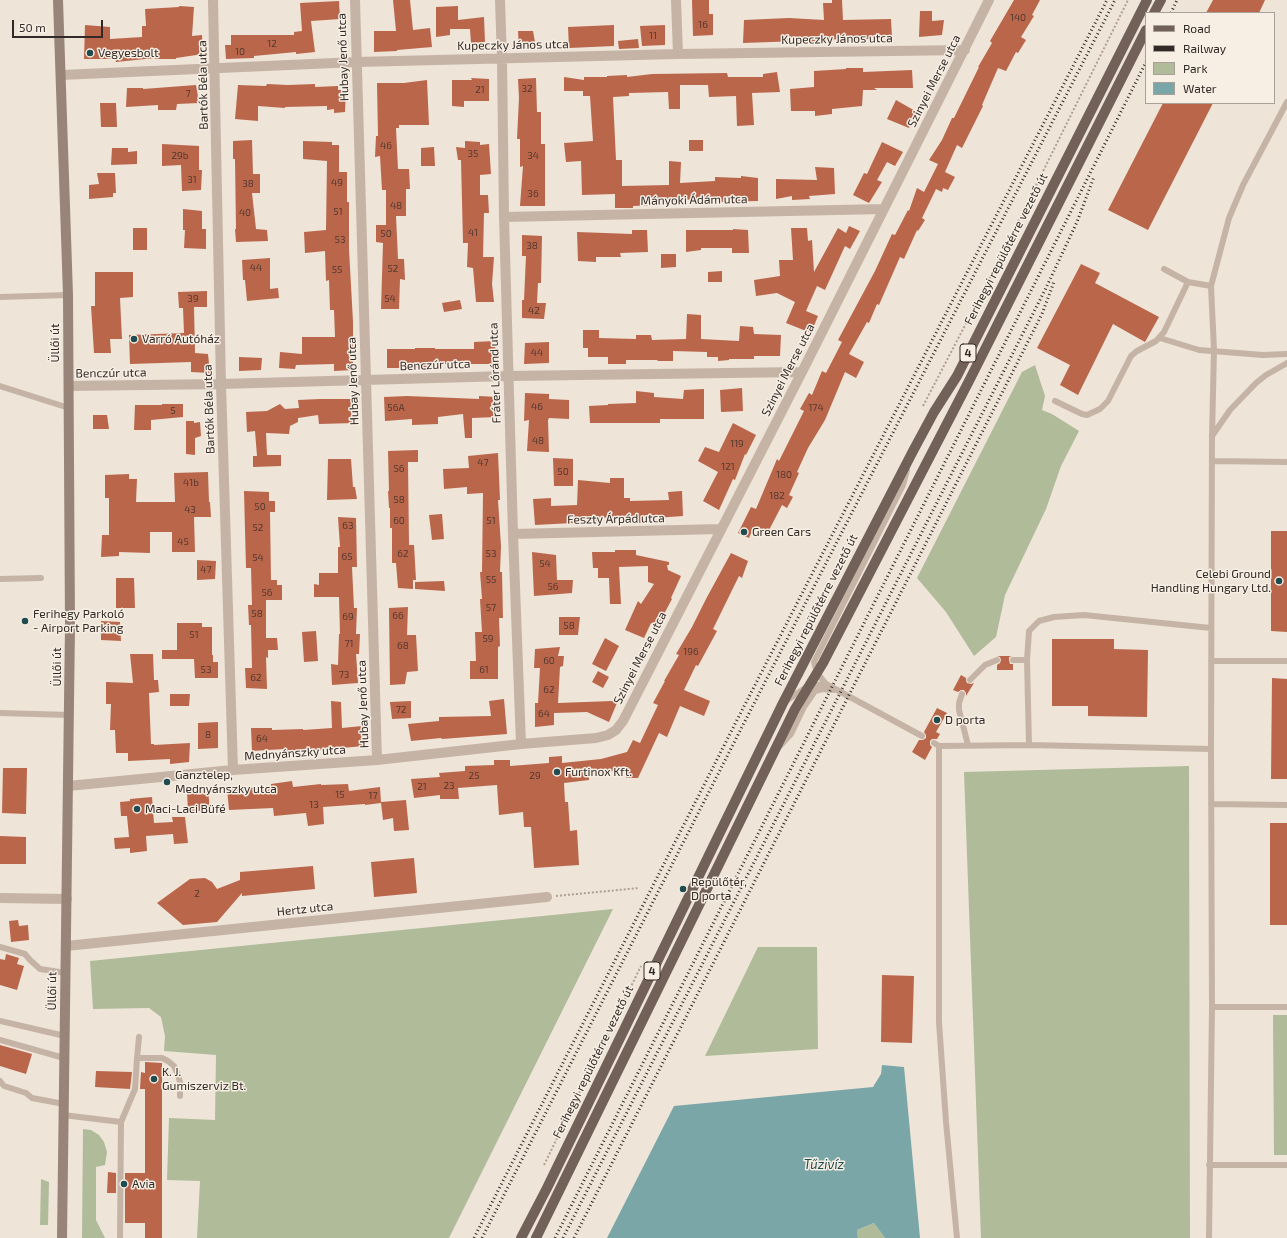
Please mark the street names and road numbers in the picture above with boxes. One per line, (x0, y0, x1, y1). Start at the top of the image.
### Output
street label: Hubay Jenő utca (334, 13, 352, 101)
street label: Kupeczky János utca (781, 31, 893, 47)
street label: Szinyei Merse utca (904, 32, 964, 130)
street label: Kupeczky János utca (457, 37, 569, 53)
street label: Bartók Béla utca (195, 40, 211, 130)
street label: Ferihegyi repülőtérre vezető út (961, 171, 1051, 327)
street label: Mányoki Ádám utca (640, 192, 748, 208)
street label: Szinyei Merse utca (758, 321, 818, 419)
street label: Fráter Lóránd utca (486, 322, 504, 424)
street label: Üllői út (48, 324, 62, 362)
street label: Hubay Jenő utca (344, 337, 362, 425)
road number: 4 (960, 344, 976, 362)
street label: Benczúr utca (399, 357, 471, 373)
street label: Bartók Béla utca (200, 364, 218, 454)
street label: Benczúr utca (75, 365, 147, 381)
street label: Feszty Árpád utca (567, 511, 665, 527)
street label: Ferihegyi repülőtérre vezető út (771, 532, 861, 688)
street label: Szinyei Merse utca (610, 609, 670, 707)
street label: Üllői út (50, 648, 64, 686)
street label: Hubay Jenő utca (354, 660, 372, 748)
street label: Mednyánszky utca (244, 742, 346, 764)
street label: Hertz utca (276, 899, 334, 919)
road number: 4 (644, 962, 660, 980)
street label: Üllői út (44, 971, 60, 1011)
street label: Ferihegyi repülőtérre vezető út (550, 983, 636, 1141)

